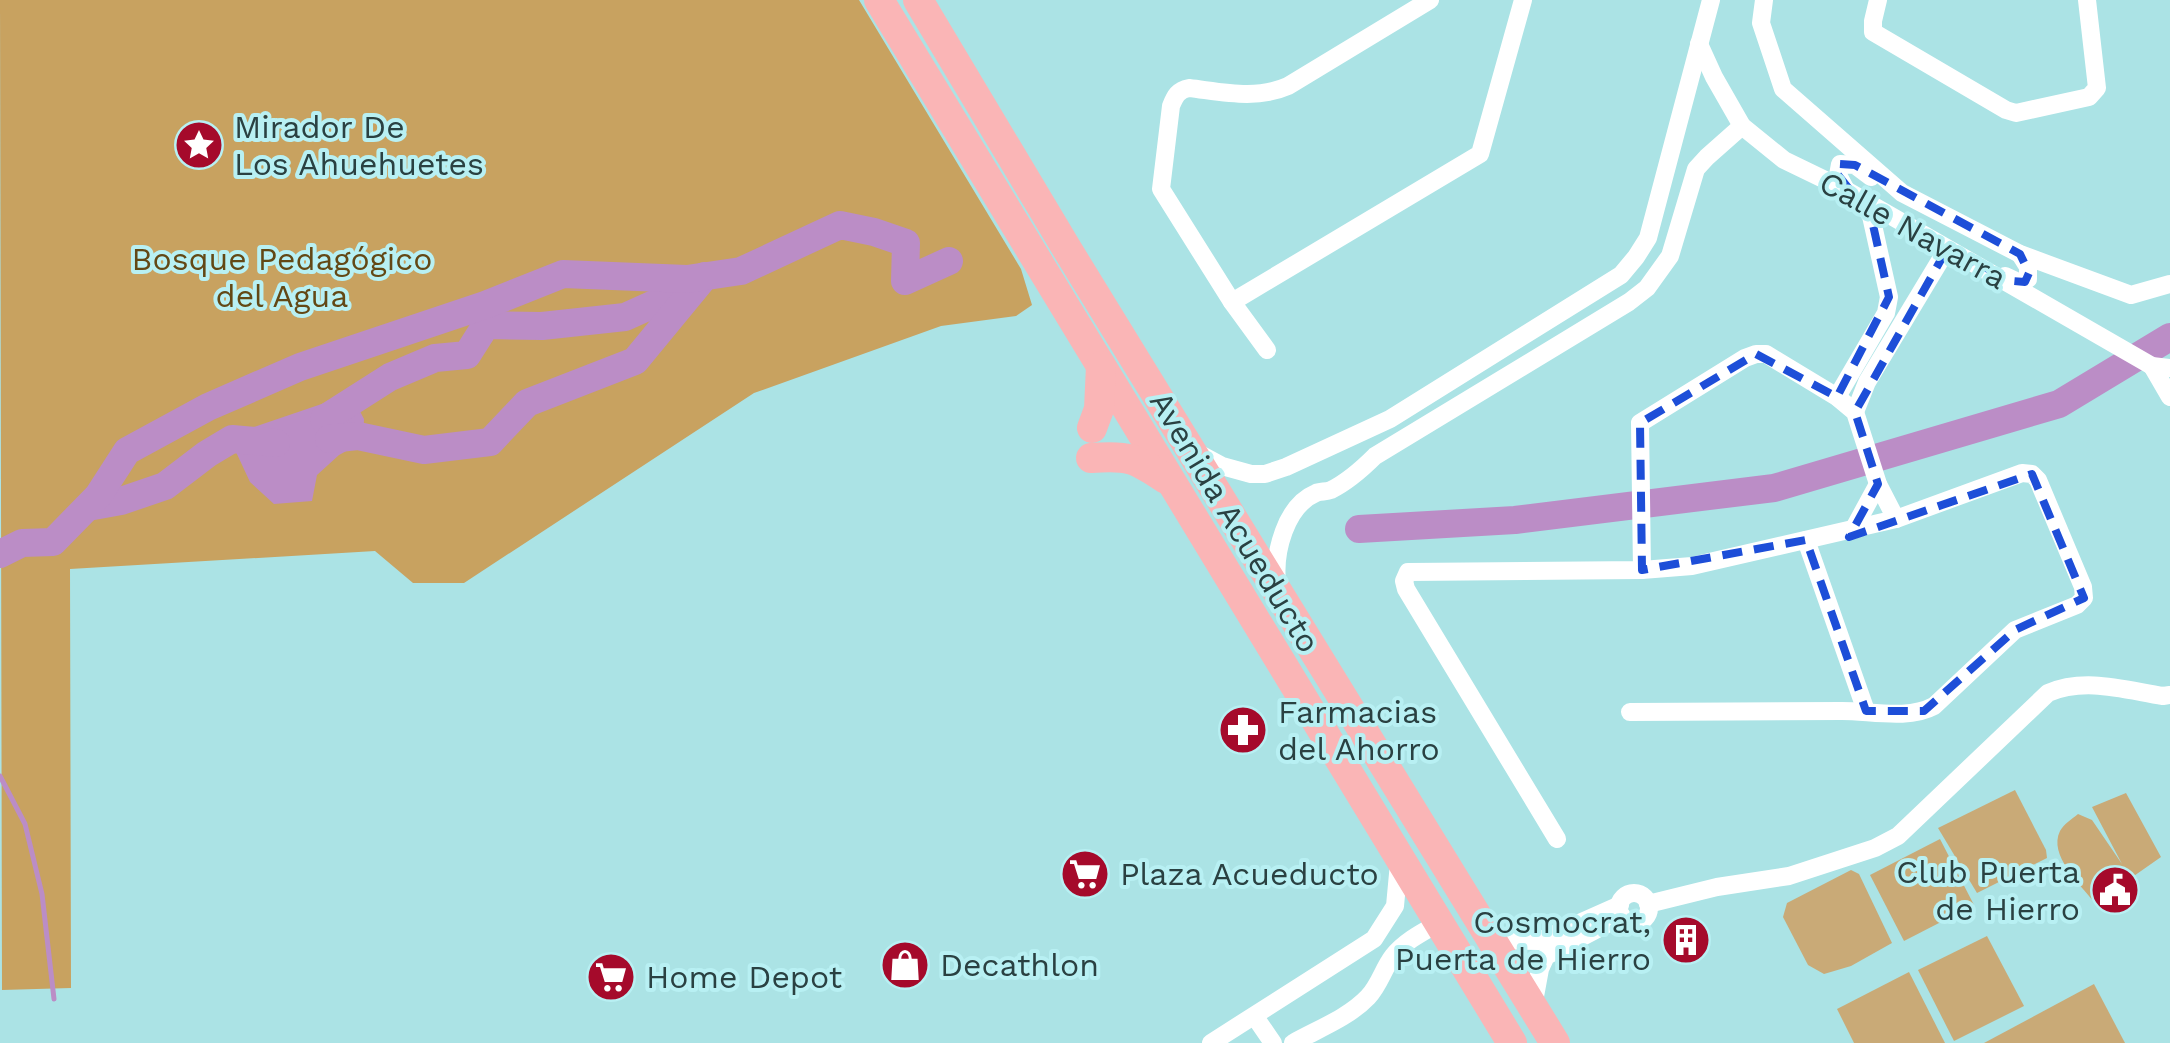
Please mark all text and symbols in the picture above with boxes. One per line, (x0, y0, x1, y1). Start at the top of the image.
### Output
place label: Mirador De Los Ahuehuetes (234, 108, 484, 183)
place icon: Mirador De Los Ahuehuetes (173, 119, 225, 171)
street label: Calle Navarra (1813, 163, 2013, 297)
park label: Bosque Pedagógico del Agua (132, 240, 432, 315)
street label: Avenida Acueducto (1142, 385, 1328, 659)
place label: Farmacias del Ahorro (1278, 693, 1440, 768)
pharmacy icon: Farmacias del Ahorro (1217, 704, 1269, 756)
supermarket icon: Plaza Acueducto (1059, 848, 1111, 900)
place label: Club Puerta de Hierro (1896, 853, 2080, 928)
place label: Plaza Acueducto (1120, 855, 1379, 893)
public building icon: Club Puerta de Hierro (2089, 864, 2141, 916)
place label: Cosmocrat, Puerta de Hierro (1395, 903, 1651, 978)
building icon: Cosmocrat, Puerta de Hierro (1660, 914, 1712, 966)
shop icon: Decathlon (879, 939, 931, 991)
place label: Decathlon (940, 946, 1099, 984)
supermarket icon: Home Depot (585, 951, 637, 1003)
place label: Home Depot (646, 958, 842, 996)

